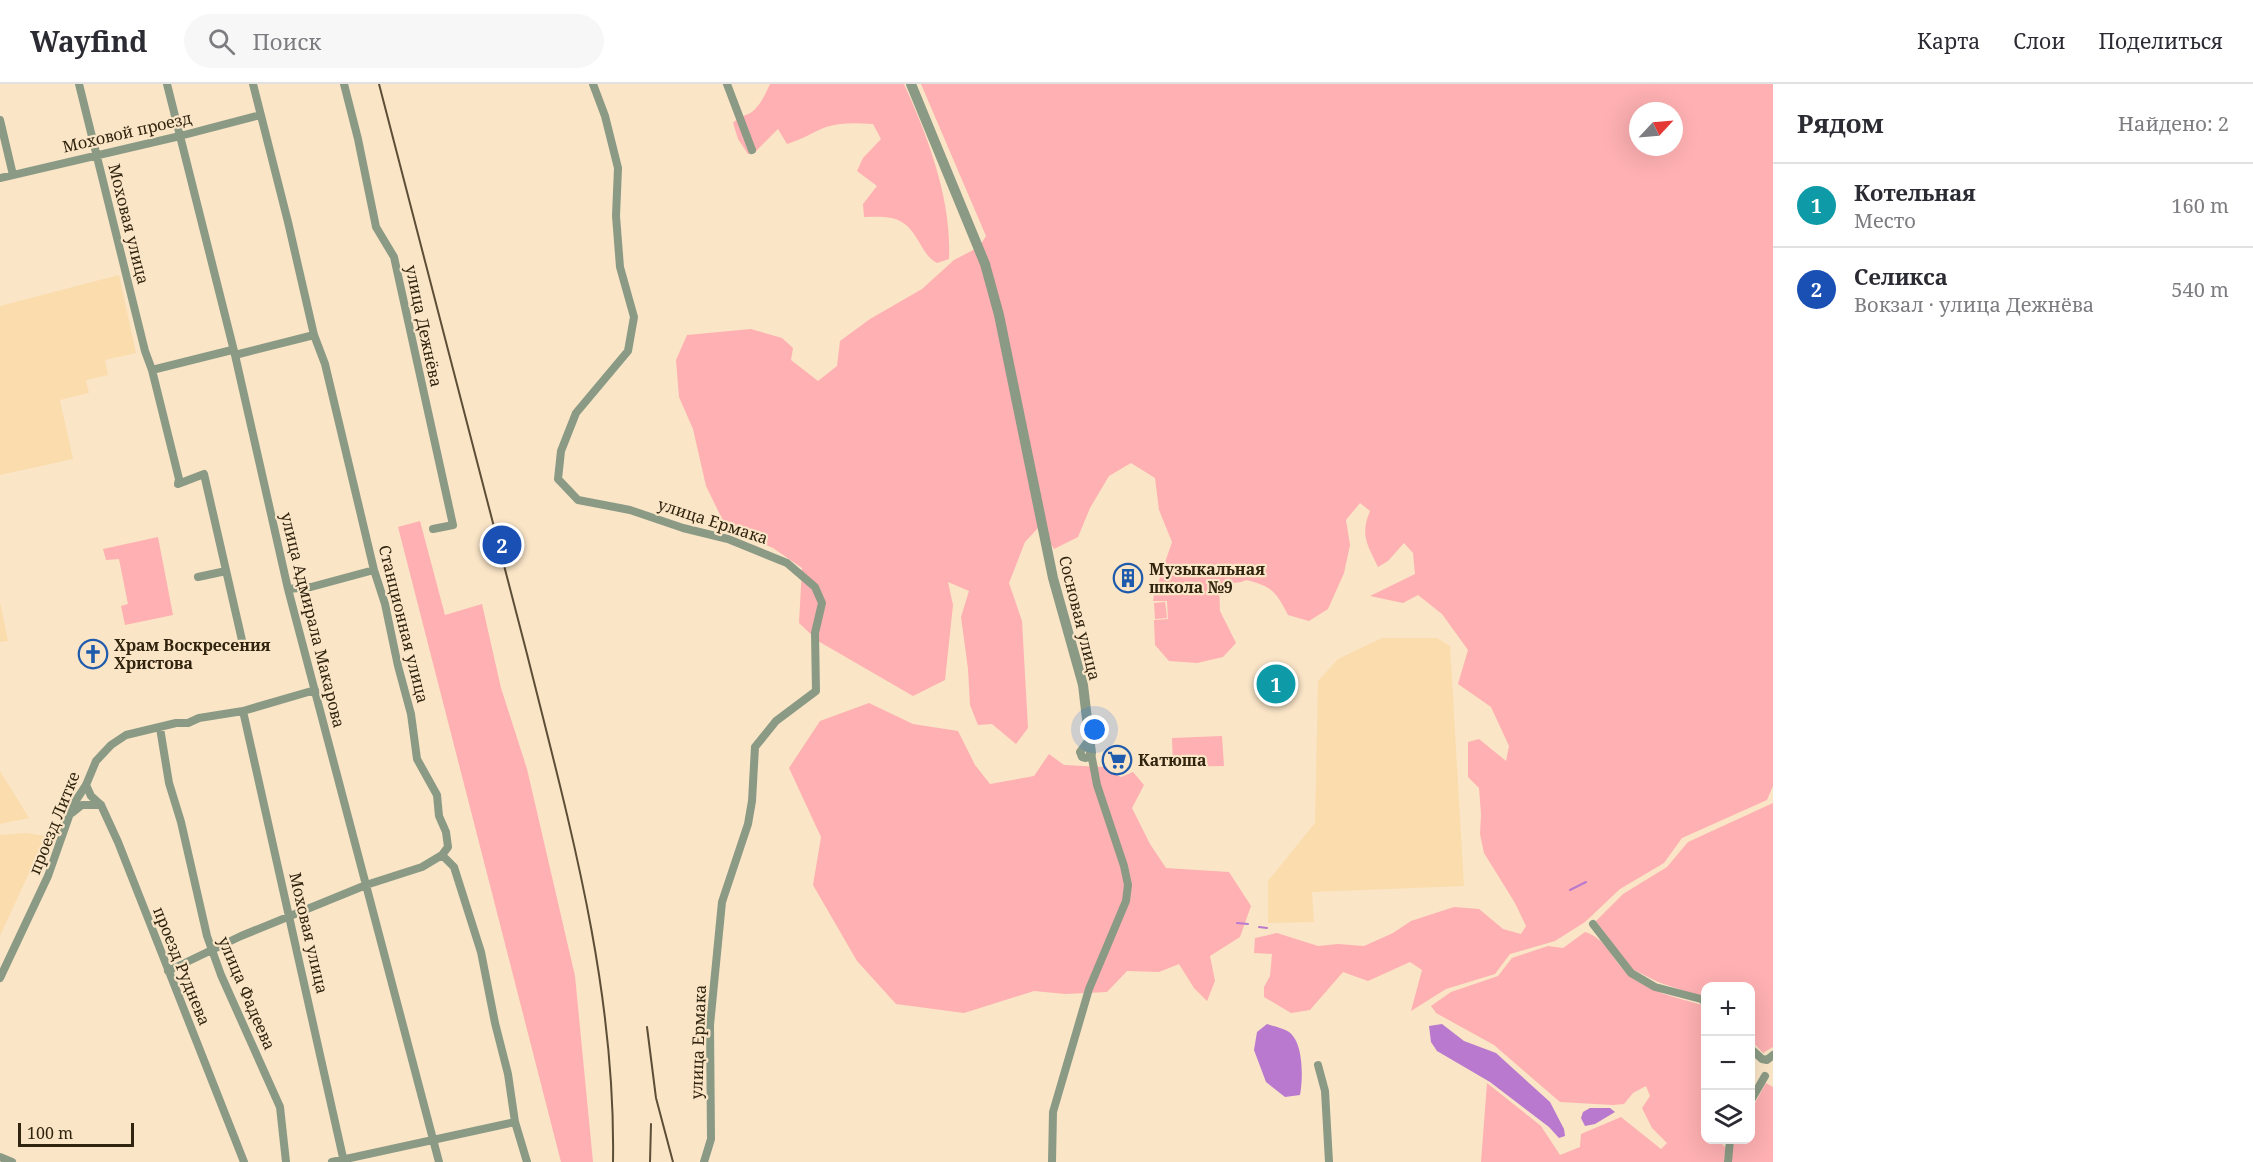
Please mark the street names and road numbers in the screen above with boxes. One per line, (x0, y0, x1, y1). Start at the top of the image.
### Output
street label: Моховой проезд (60, 106, 194, 158)
street label: Моховая улица (103, 161, 155, 287)
street label: улица Дежнёва (400, 263, 448, 389)
street label: улица Ермака (655, 493, 771, 549)
street label: улица Адмирала Макарова (276, 510, 350, 730)
street label: Станционная улица (374, 543, 434, 705)
street label: Сосновая улица (1054, 553, 1106, 683)
street label: проезд Литке (23, 768, 85, 878)
street label: Моховая улица (284, 870, 334, 996)
street label: проезд Руднева (148, 903, 216, 1029)
street label: улица Фадеева (213, 933, 281, 1053)
street label: улица Ермака (685, 984, 711, 1100)

